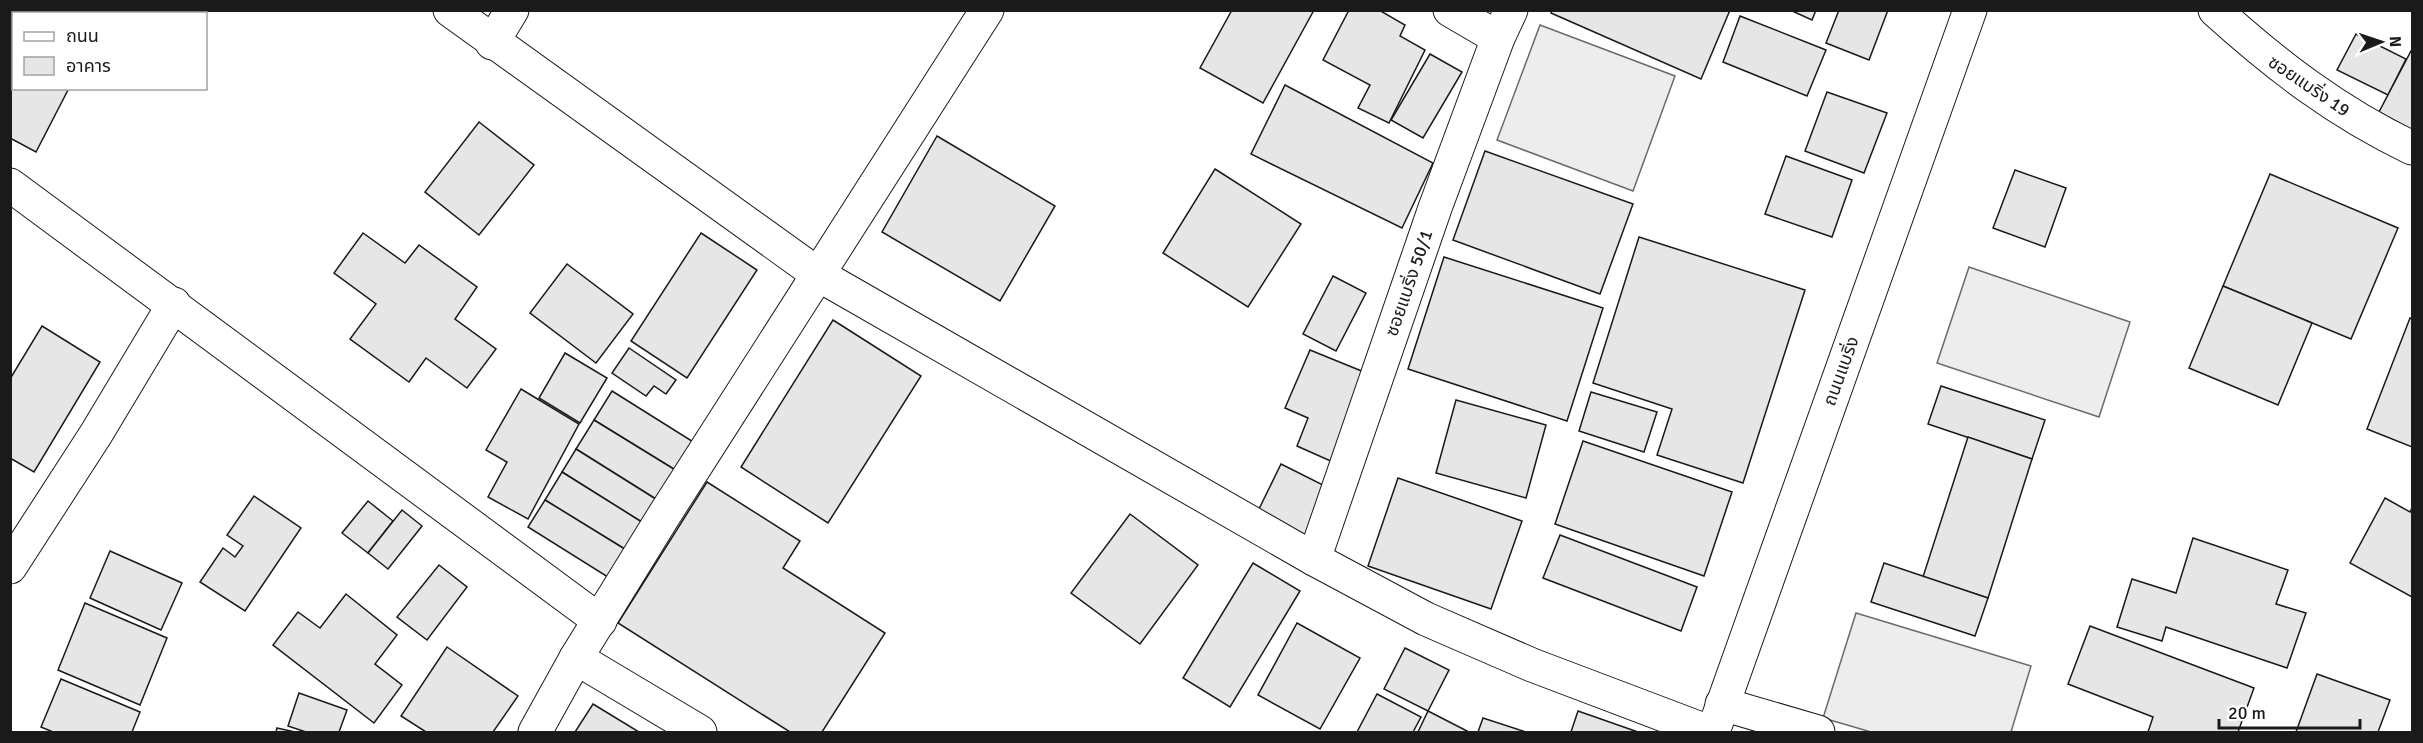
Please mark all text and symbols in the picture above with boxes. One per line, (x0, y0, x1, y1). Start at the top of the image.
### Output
legend (12, 12, 207, 90)
north arrow (2351, 12, 2411, 72)
text: ถนน (66, 25, 99, 47)
text: N (2385, 36, 2405, 47)
street label: ซอยแบริ่ง 19 (2264, 50, 2355, 121)
text: อาคาร (66, 55, 111, 77)
street label: ซอยแบริ่ง 50/1 (1380, 227, 1437, 339)
street label: ถนนแบริ่ง (1817, 333, 1864, 409)
scale bar (2219, 692, 2360, 730)
text: 20 m (2228, 702, 2266, 724)

